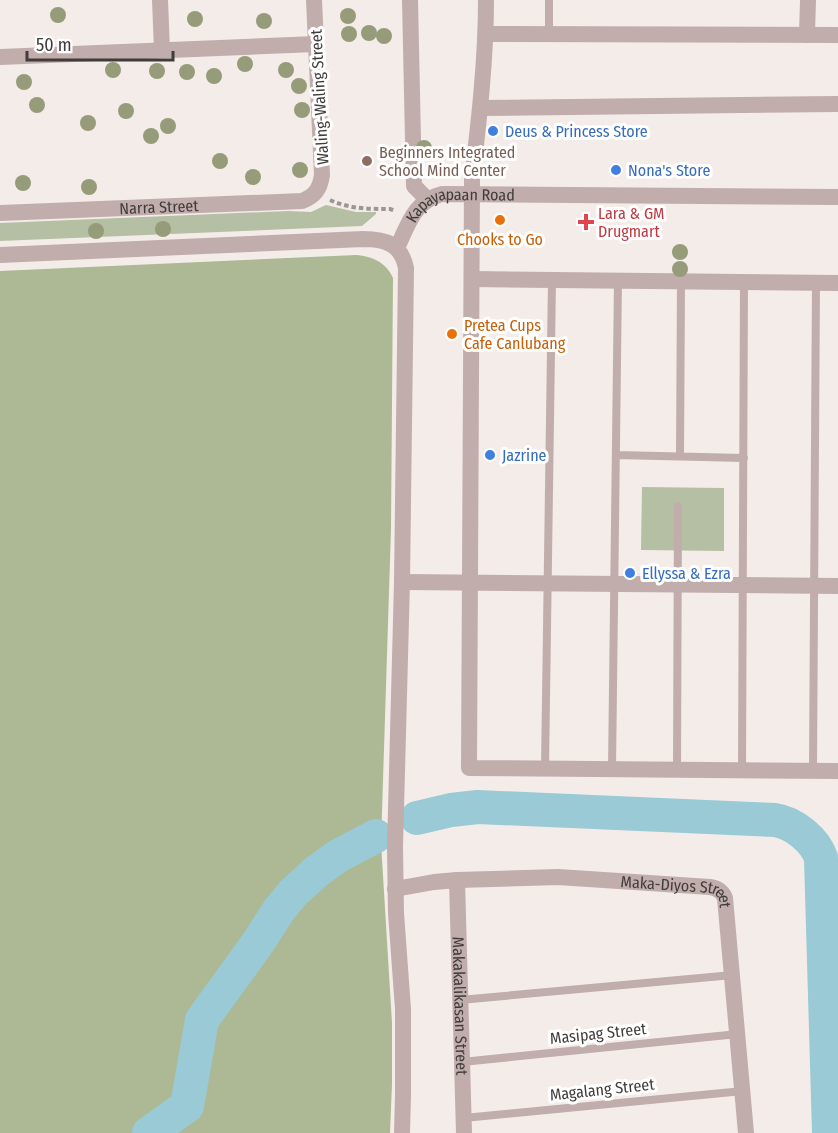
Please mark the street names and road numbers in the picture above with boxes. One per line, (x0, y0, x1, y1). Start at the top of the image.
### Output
street label: Waling-Waling Street (306, 28, 333, 165)
street label: Kapayapaan Road (402, 184, 515, 226)
street label: Narra Street (119, 196, 200, 218)
street label: Maka-Diyos Street (620, 872, 735, 909)
street label: Makakalikasan Street (449, 936, 471, 1076)
street label: Masipag Street (549, 1019, 648, 1048)
street label: Magalang Street (549, 1074, 656, 1104)

